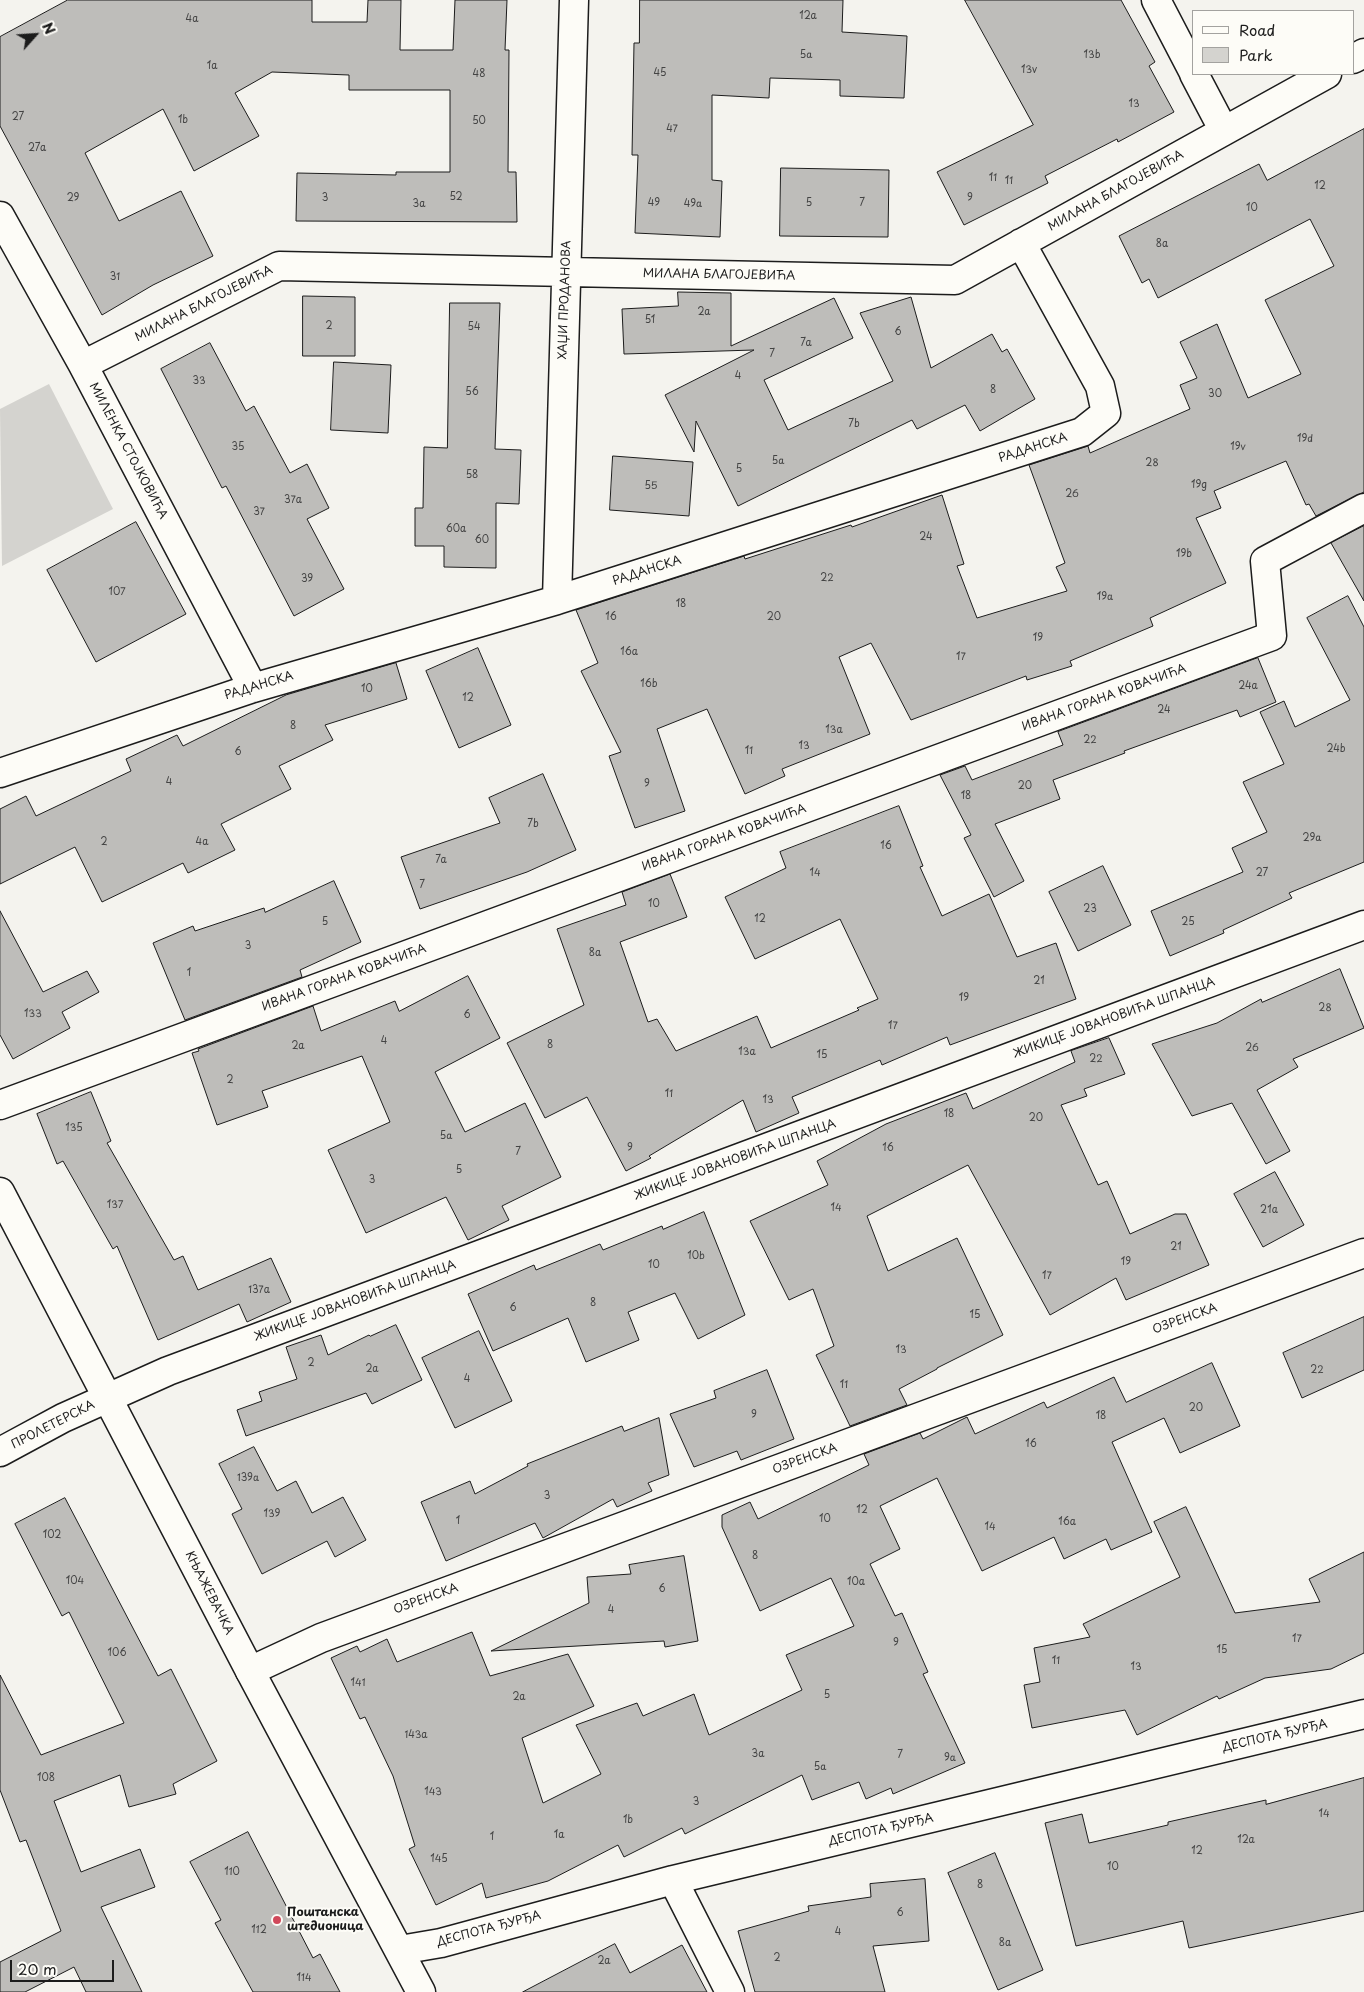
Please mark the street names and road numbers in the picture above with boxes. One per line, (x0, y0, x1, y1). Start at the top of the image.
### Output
street label: МИЛАНА БЛАГОЈЕВИЋА (1046, 148, 1186, 234)
street label: ХАЏИ ПРОДАНОВА (556, 240, 574, 360)
street label: МИЛАНА БЛАГОЈЕВИЋА (133, 263, 275, 345)
street label: МИЛАНА БЛАГОЈЕВИЋА (643, 266, 795, 284)
street label: МИЛЕНКА СТОЈКОВИЋА (86, 380, 170, 522)
street label: РАДАНСКА (997, 430, 1069, 466)
street label: РАДАНСКА (611, 553, 683, 589)
street label: ИВАНА ГОРАНА КОВАЧИЋА (1020, 661, 1188, 735)
street label: РАДАНСКА (223, 669, 295, 703)
street label: ИВАНА ГОРАНА КОВАЧИЋА (640, 801, 808, 875)
street label: ИВАНА ГОРАНА КОВАЧИЋА (260, 941, 428, 1015)
street label: ЖИКИЦЕ ЈОВАНОВИЋА ШПАНЦА (1011, 975, 1217, 1061)
street label: ЖИКИЦЕ ЈОВАНОВИЋА ШПАНЦА (632, 1117, 838, 1203)
street label: ЖИКИЦЕ ЈОВАНОВИЋА ШПАНЦА (252, 1258, 458, 1344)
street label: ОЗРЕНСКА (1151, 1301, 1219, 1337)
street label: ПРОЛЕТЕРСКА (9, 1398, 97, 1452)
street label: ОЗРЕНСКА (771, 1441, 839, 1477)
street label: КЊАЖЕВАЧКА (182, 1549, 236, 1637)
street label: ОЗРЕНСКА (392, 1581, 460, 1617)
street label: ДЕСПОТА ЂУРЂА (1221, 1717, 1329, 1755)
street label: ДЕСПОТА ЂУРЂА (827, 1811, 935, 1849)
street label: ДЕСПОТА ЂУРЂА (435, 1908, 543, 1950)

